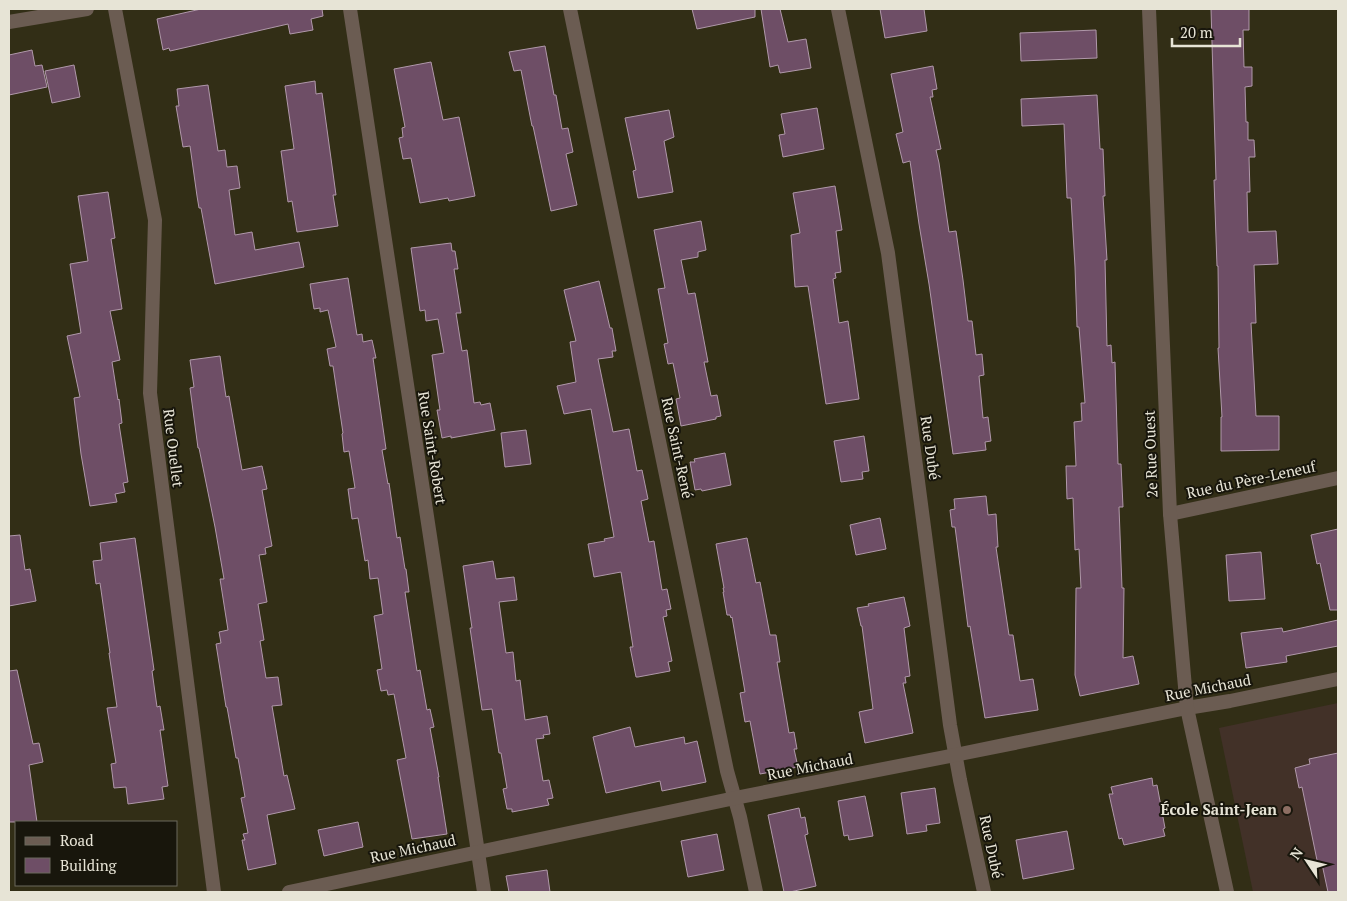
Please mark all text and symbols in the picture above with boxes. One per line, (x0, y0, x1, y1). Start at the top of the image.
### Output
scale bar (1172, 15, 1240, 47)
text: 20 m (1180, 22, 1213, 42)
street label: Rue Saint-Robert (414, 390, 452, 506)
street label: Rue Saint-René (657, 395, 698, 500)
street label: Rue Ouellet (159, 408, 189, 489)
street label: 2e Rue Ouest (1138, 409, 1162, 498)
street label: Rue Dubé (917, 415, 945, 481)
street label: Rue du Père-Leneuf (1184, 455, 1318, 502)
street label: Rue Michaud (1163, 669, 1253, 705)
street label: Rue Michaud (765, 748, 855, 784)
place label: École Saint-Jean (1160, 799, 1277, 819)
marker: École Saint-Jean (1281, 804, 1293, 816)
street label: Rue Dubé (976, 813, 1008, 880)
legend (15, 821, 178, 886)
street label: Rue Michaud (368, 829, 458, 867)
text: Road (60, 830, 93, 850)
north arrow (1282, 836, 1332, 886)
text: N (1285, 843, 1307, 863)
text: Building (60, 855, 118, 875)

